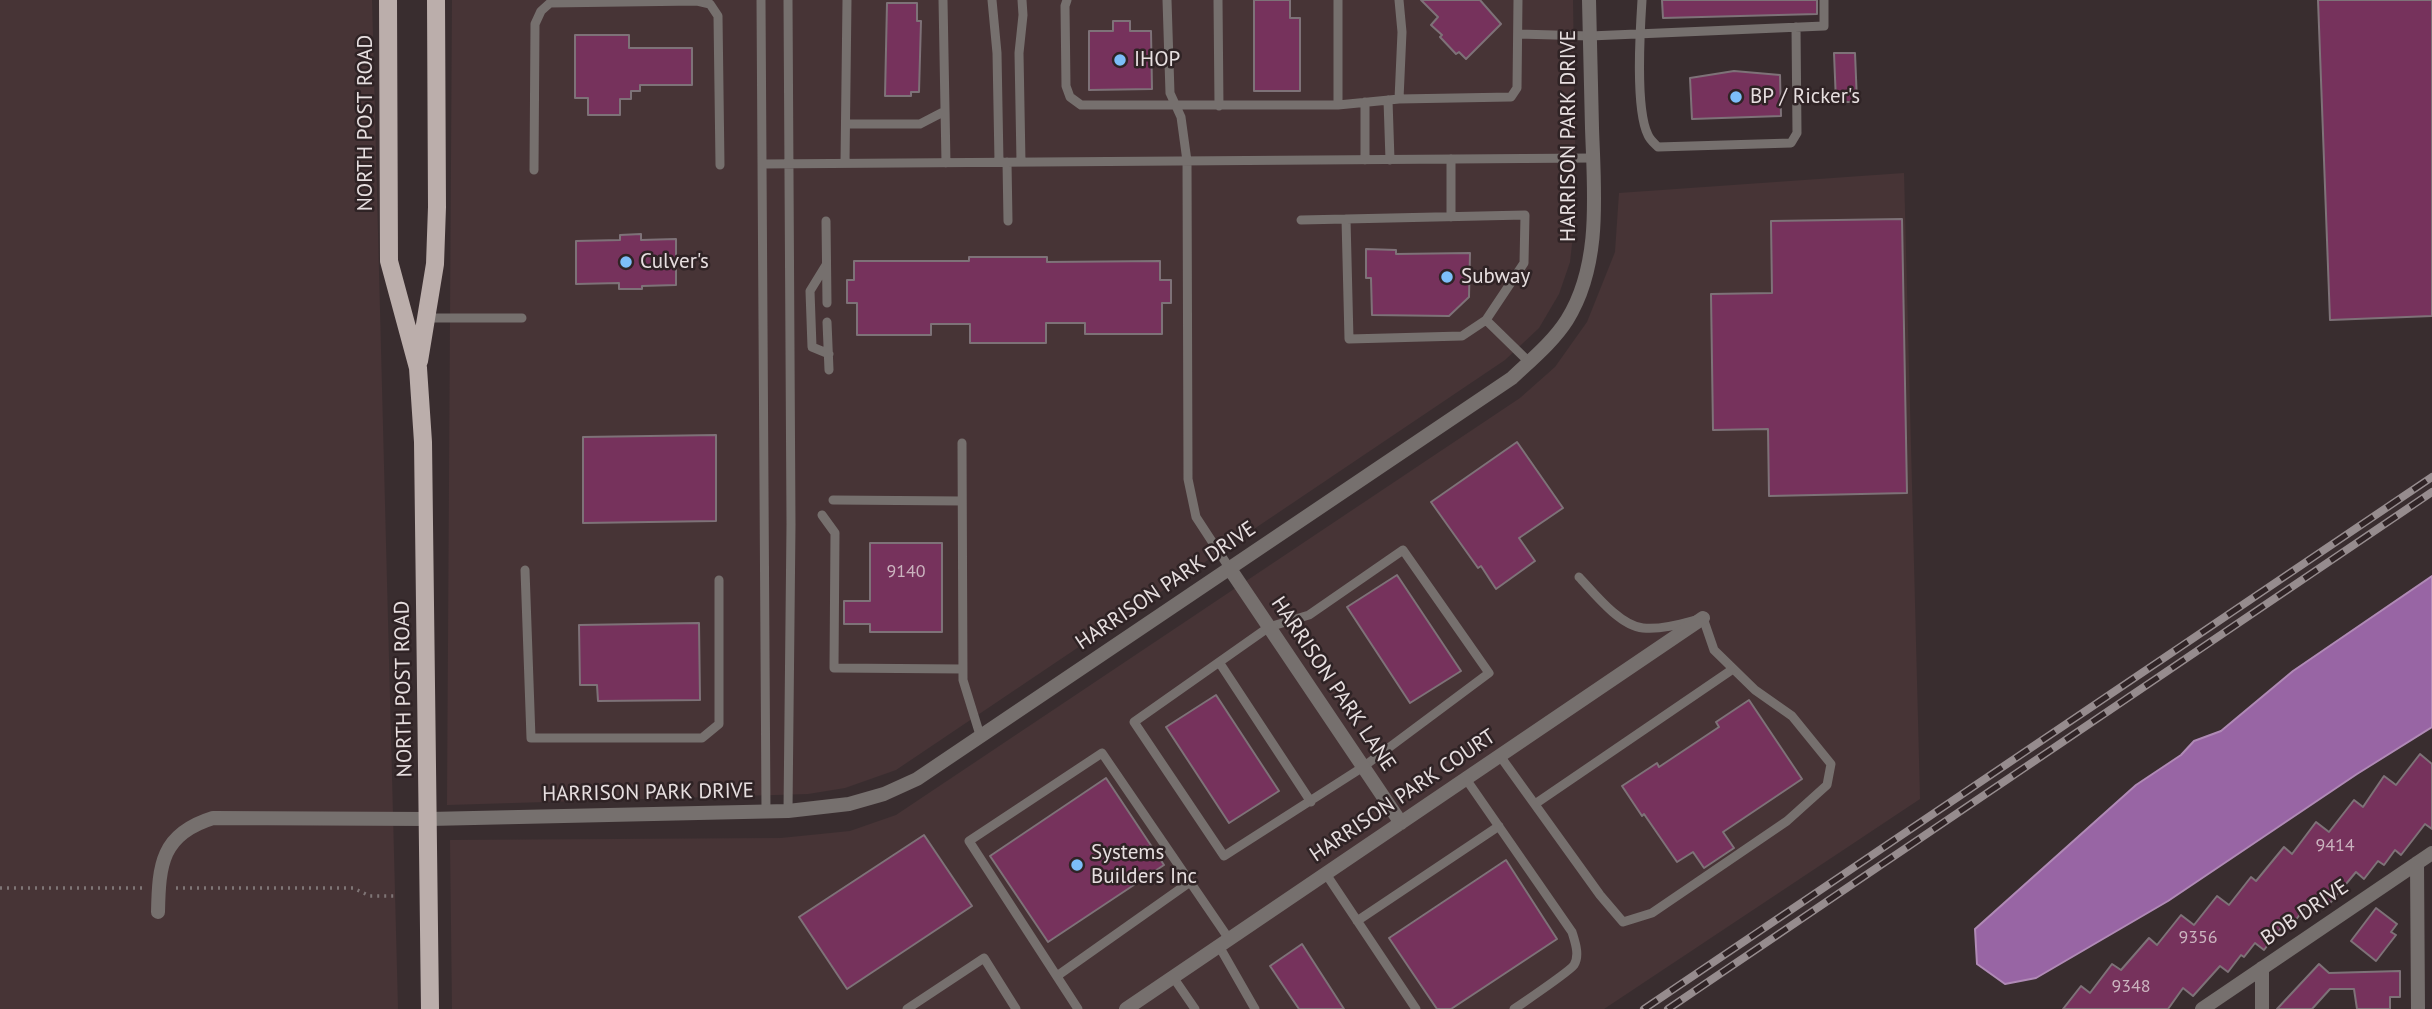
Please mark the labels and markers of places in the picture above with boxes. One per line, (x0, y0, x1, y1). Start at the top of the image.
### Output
place label: IHOP (1134, 47, 1180, 73)
marker: IHOP (1112, 52, 1128, 68)
place label: BP / Ricker's (1750, 84, 1860, 110)
marker: BP / Ricker's (1728, 89, 1744, 105)
place label: Culver's (640, 249, 709, 275)
marker: Culver's (618, 254, 634, 270)
place label: Subway (1461, 264, 1530, 290)
marker: Subway (1439, 269, 1455, 285)
place label: Systems Builders Inc (1091, 840, 1197, 890)
marker: Systems Builders Inc (1069, 857, 1085, 873)

